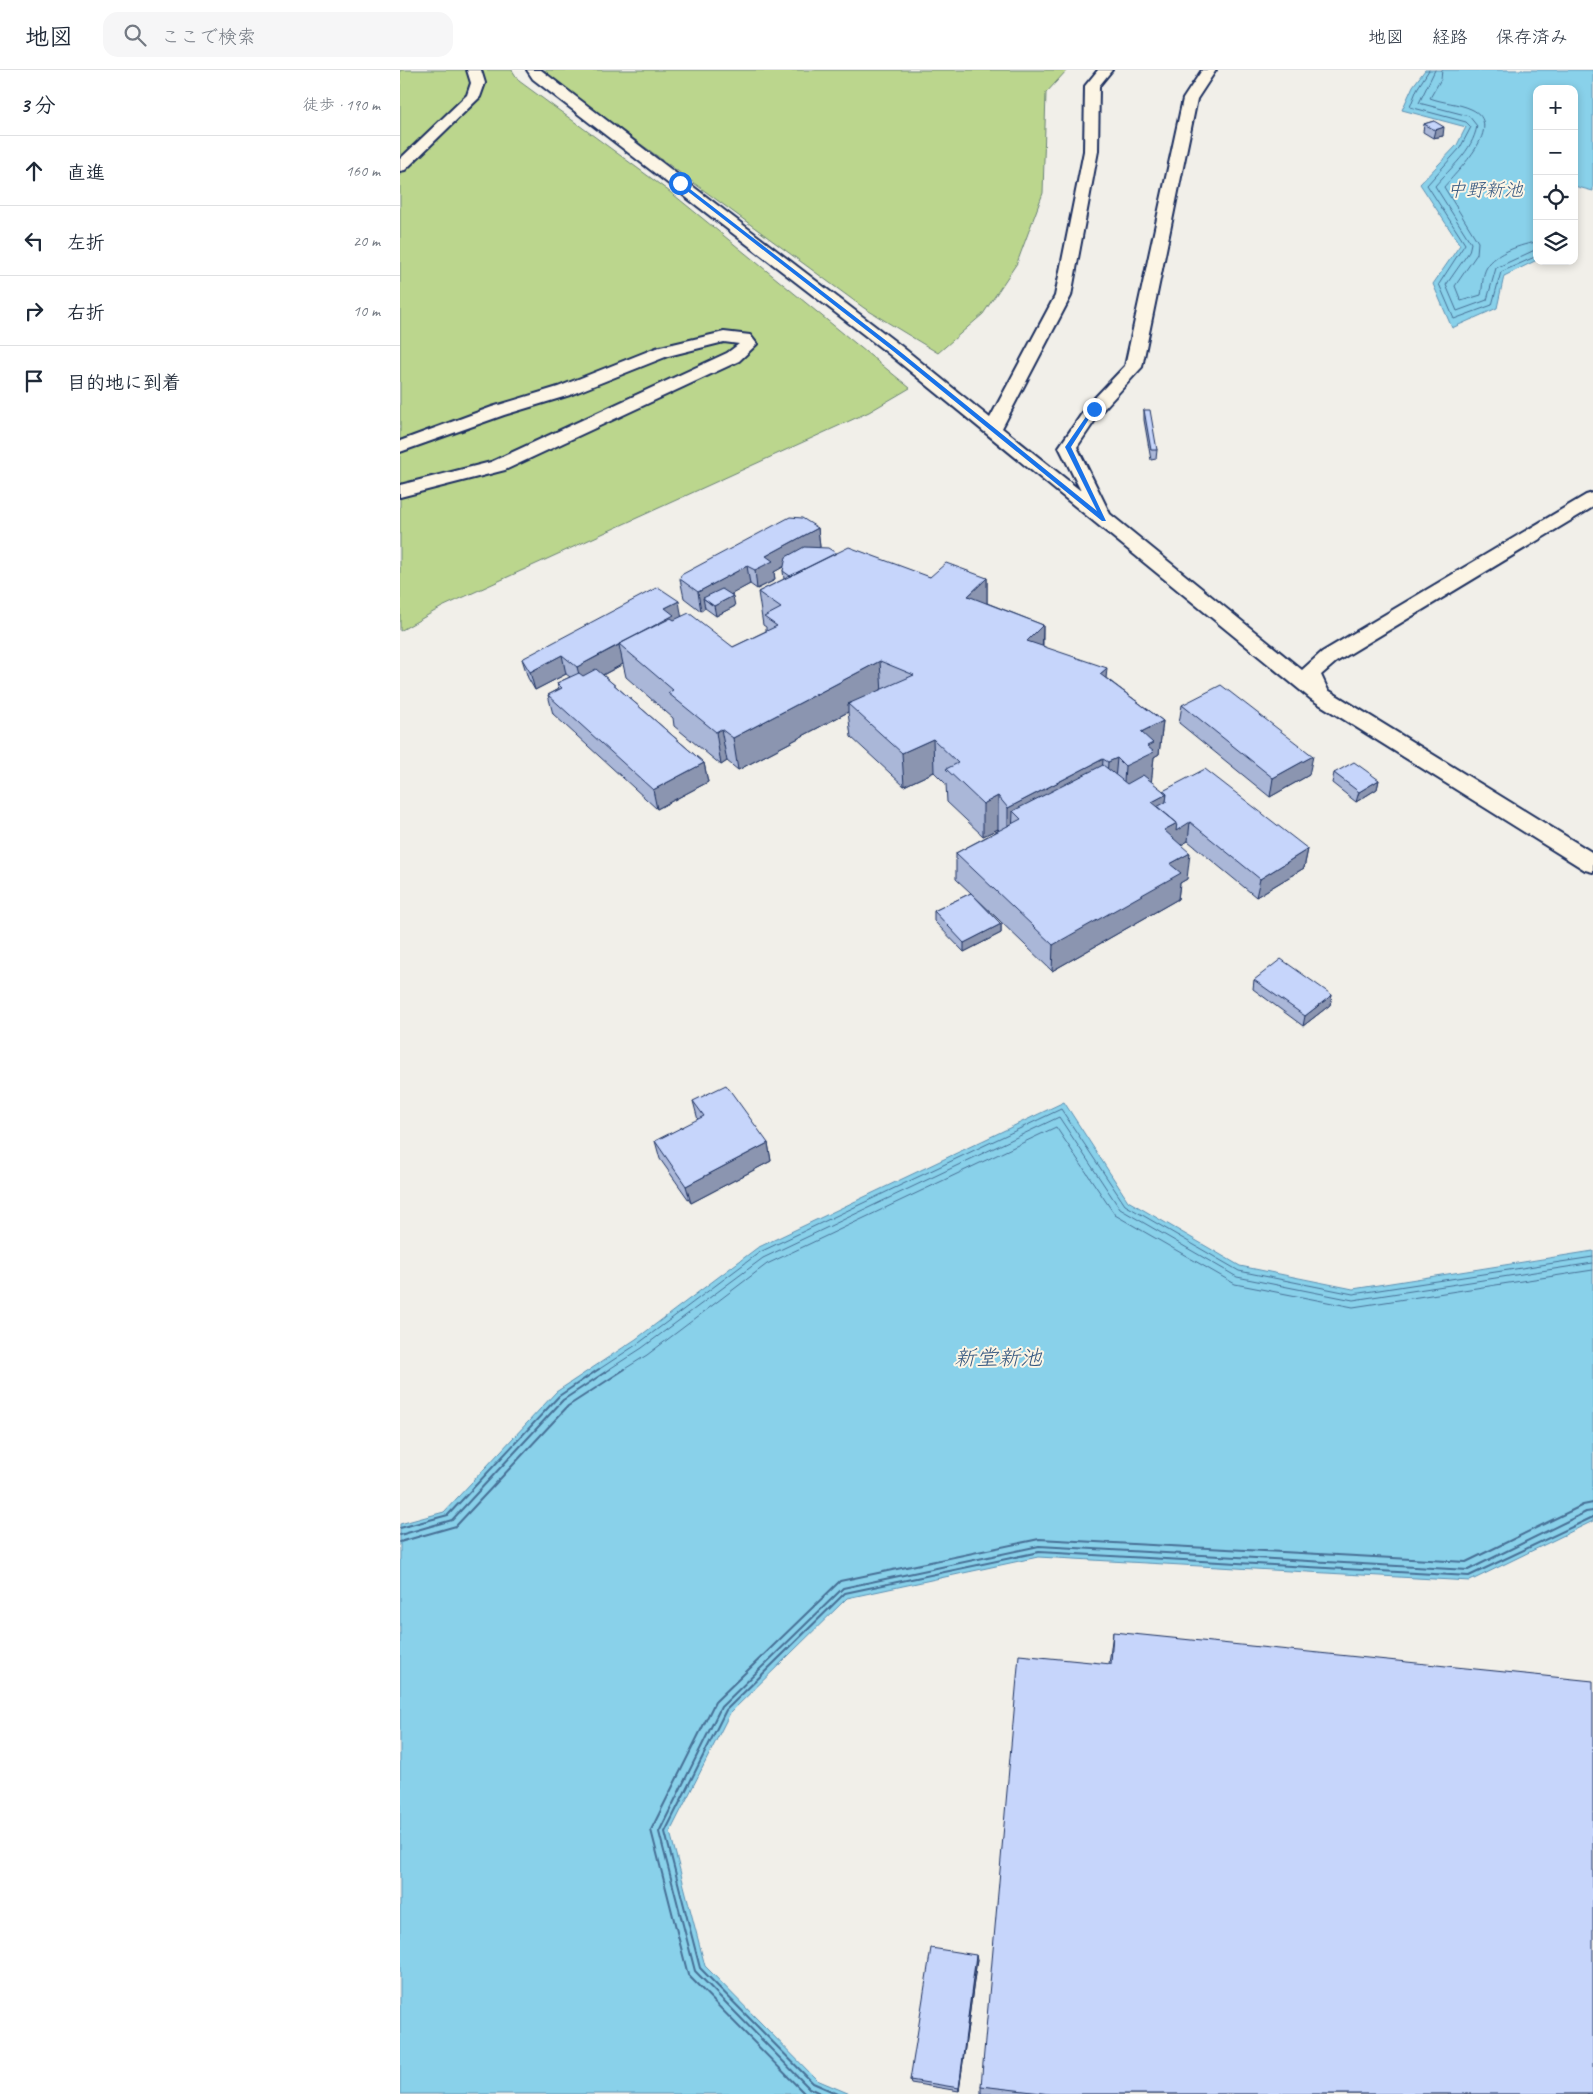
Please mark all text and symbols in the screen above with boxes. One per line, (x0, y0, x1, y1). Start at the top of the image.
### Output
search box (103, 12, 453, 57)
icon: search (121, 21, 149, 49)
text: 地図 (25, 22, 73, 52)
text: ここで検索 (161, 25, 256, 49)
text: 地図 (1368, 26, 1404, 48)
text: 経路 (1432, 26, 1468, 48)
text: 保存済み (1496, 26, 1568, 48)
map controls (1533, 85, 1578, 265)
button: + (1533, 85, 1578, 130)
text: 3 分 (20, 92, 56, 118)
text: 徒歩 · 190 m (303, 95, 380, 115)
button: − (1533, 130, 1578, 175)
icon: ahead (20, 157, 48, 185)
text: 直進 (67, 161, 105, 185)
text: 160 m (346, 161, 380, 181)
route start (669, 172, 692, 195)
button: locate (1533, 175, 1578, 220)
water label: 中野新池 (1447, 178, 1524, 202)
button: layers (1533, 220, 1578, 265)
icon: left (20, 227, 48, 255)
text: 左折 (67, 231, 105, 255)
text: 20 m (353, 231, 380, 251)
icon: right (20, 297, 48, 325)
text: 右折 (67, 301, 105, 325)
text: 10 m (353, 301, 380, 321)
icon: arrive (20, 367, 48, 395)
text: 目的地に到着 (67, 371, 181, 395)
route end (1083, 398, 1106, 421)
water label: 新堂新池 (954, 1344, 1043, 1372)

